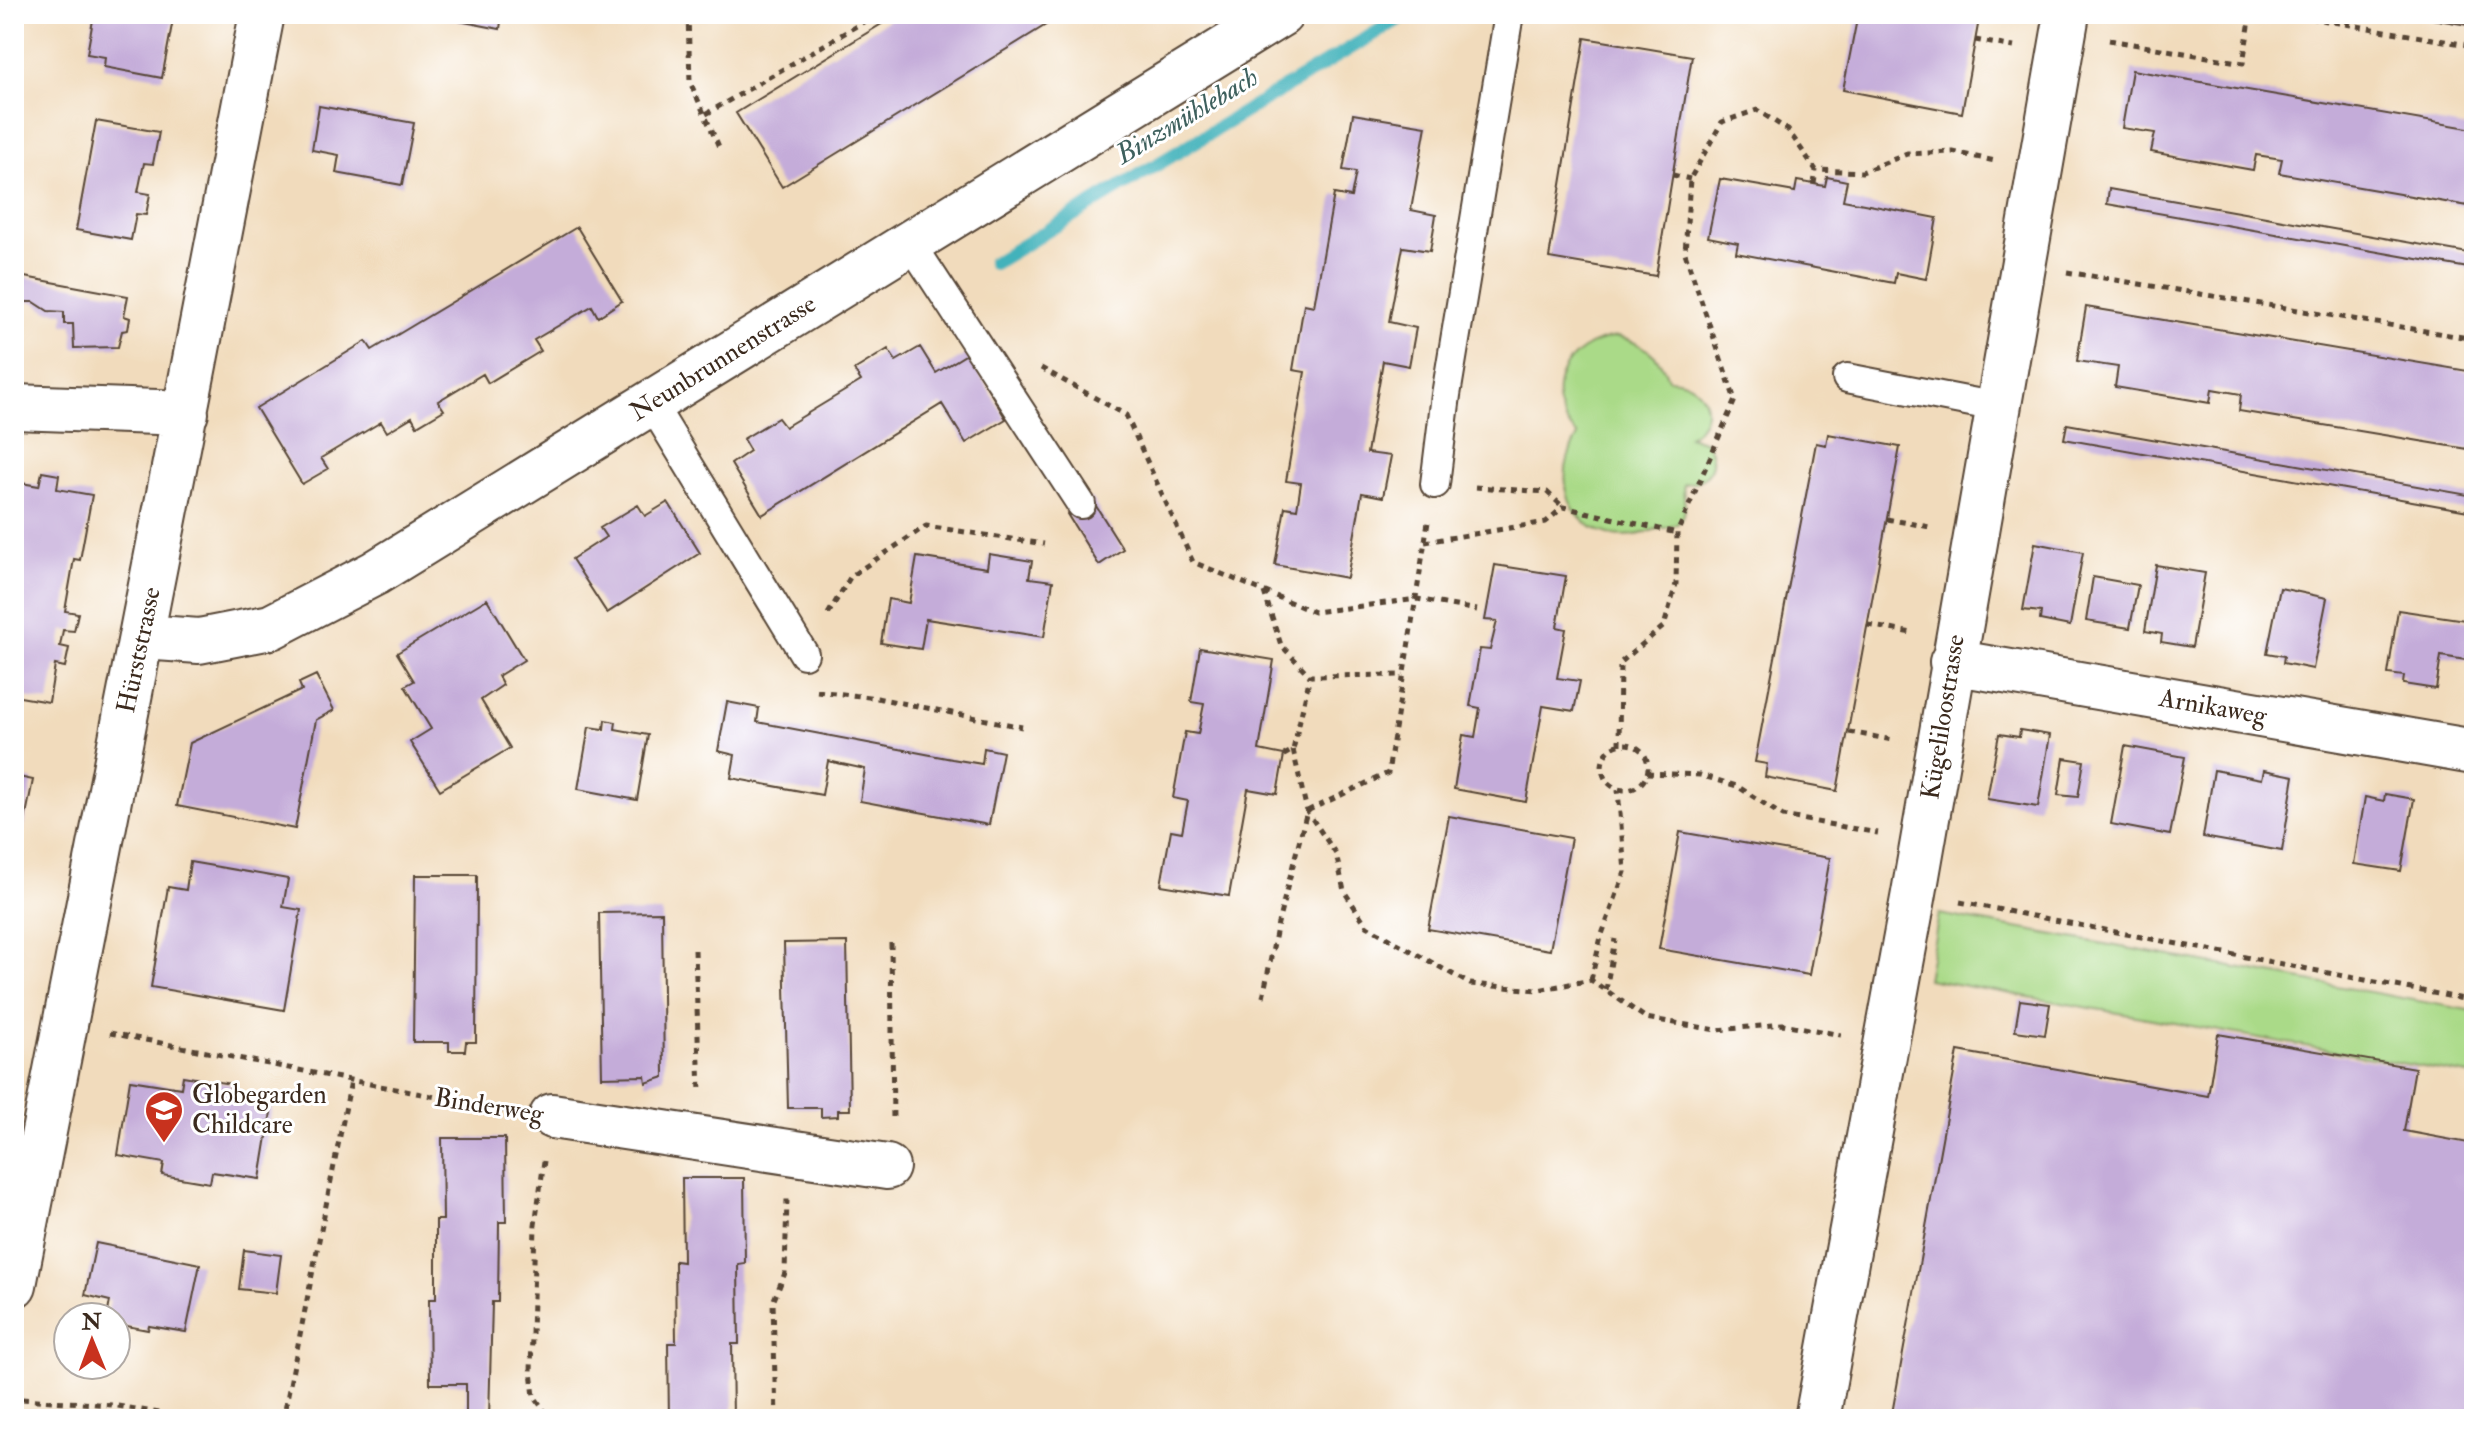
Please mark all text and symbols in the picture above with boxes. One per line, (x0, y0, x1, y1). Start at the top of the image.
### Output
water label: Binzmühlebach (1108, 60, 1265, 173)
street label: Neunbrunnenstrasse (624, 288, 822, 428)
street label: Hürststrasse (110, 584, 168, 716)
street label: Kügeliloostrasse (1914, 632, 1972, 802)
street label: Arnikaweg (2156, 682, 2270, 732)
place label: Globegarden Childcare (192, 1079, 327, 1141)
street label: Binderweg (432, 1082, 547, 1131)
school or university icon: Globegarden Childcare (143, 1089, 185, 1144)
north arrow (52, 1301, 132, 1381)
text: N (81, 1308, 102, 1336)

